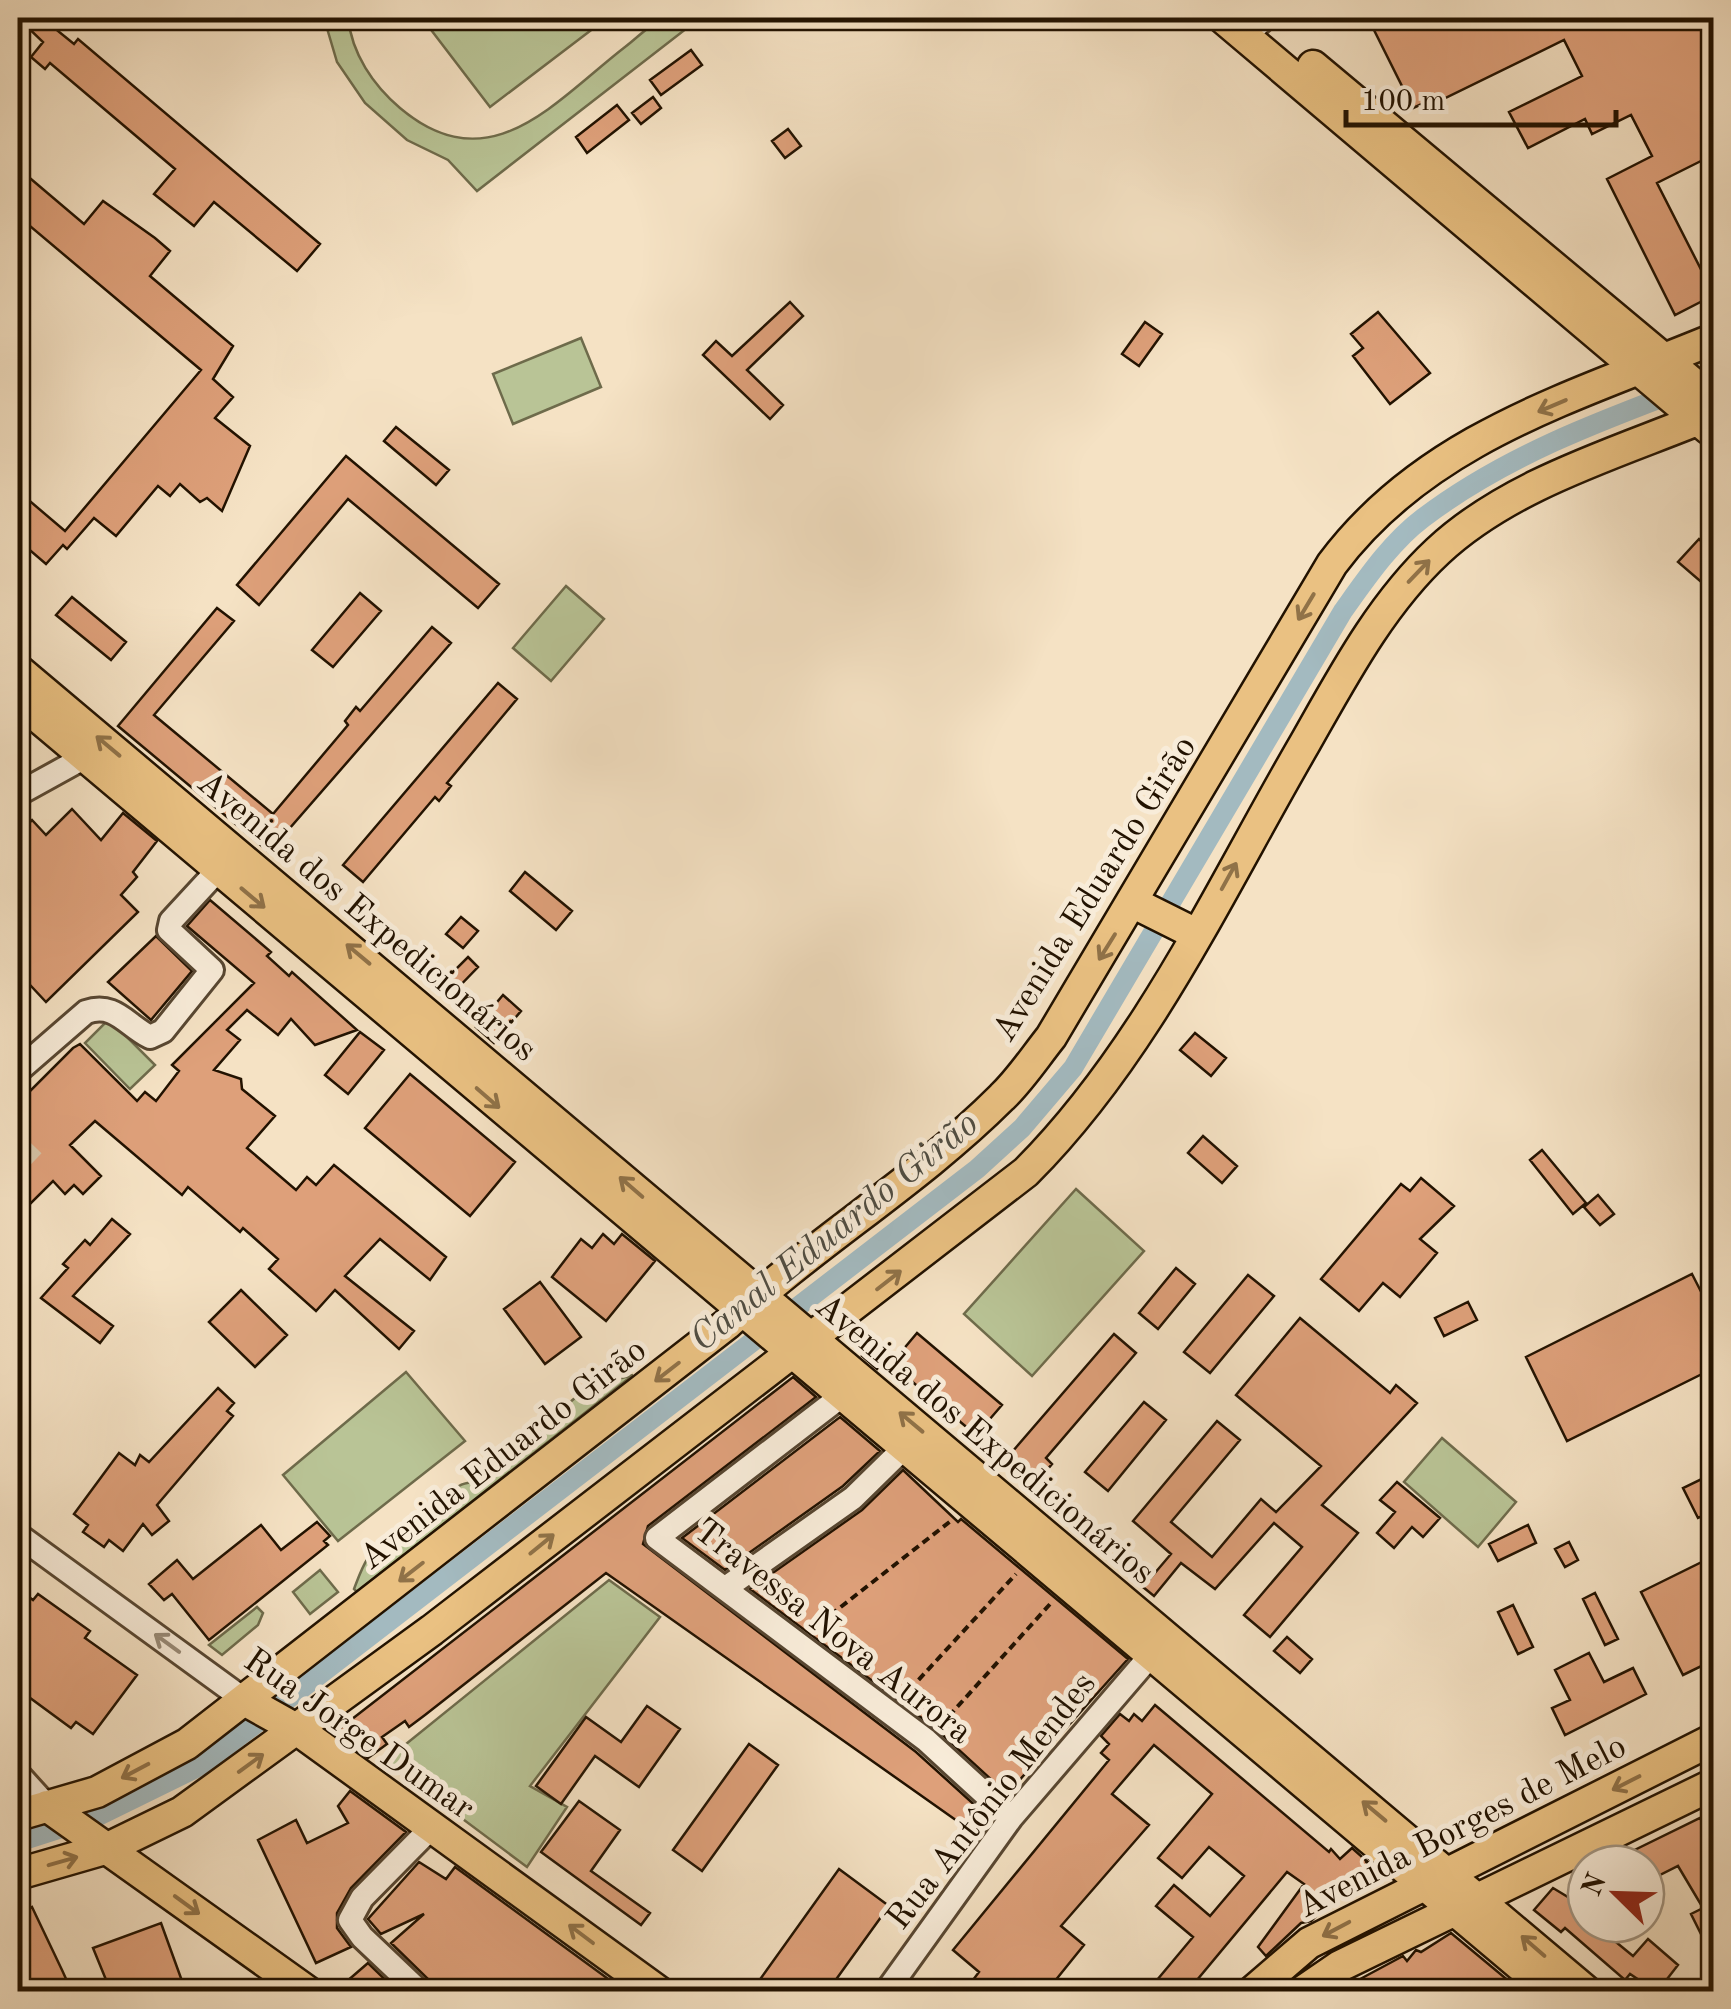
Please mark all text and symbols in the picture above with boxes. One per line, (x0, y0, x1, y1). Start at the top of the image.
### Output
scale bar (1346, 65, 1616, 127)
text: 100 m (1361, 87, 1445, 117)
one-way arrow (1537, 398, 1568, 416)
one-way arrow (1406, 559, 1430, 583)
one-way arrow (1296, 592, 1316, 621)
street label: Avenida Eduardo Girão (987, 730, 1203, 1048)
one-way arrow (96, 735, 122, 757)
street label: Avenida dos Expedicionários (190, 765, 543, 1069)
one-way arrow (1219, 862, 1239, 891)
one-way arrow (240, 886, 265, 909)
one-way arrow (1097, 933, 1117, 961)
one-way arrow (345, 943, 371, 965)
one-way arrow (475, 1087, 501, 1109)
water label: Canal Eduardo Girão (684, 1105, 986, 1360)
one-way arrow (619, 1175, 644, 1198)
one-way arrow (875, 1270, 902, 1291)
street label: Avenida dos Expedicionários (808, 1288, 1161, 1592)
street label: Avenida Eduardo Girão (354, 1333, 653, 1577)
one-way arrow (654, 1361, 681, 1382)
one-way arrow (899, 1411, 924, 1434)
street label: Travessa Nova Aurora (687, 1513, 978, 1751)
one-way arrow (528, 1534, 555, 1555)
one-way arrow (398, 1561, 425, 1582)
one-way arrow (154, 1633, 182, 1654)
street label: Rua Jorge Dumar (237, 1643, 480, 1827)
street label: Rua Antônio Mendes (881, 1666, 1103, 1937)
street label: Avenida Borges de Melo (1292, 1729, 1632, 1925)
one-way arrow (237, 1753, 264, 1774)
one-way arrow (120, 1762, 150, 1782)
one-way arrow (1612, 1774, 1642, 1793)
one-way arrow (1362, 1800, 1388, 1822)
north arrow (1566, 1844, 1666, 1944)
one-way arrow (46, 1851, 78, 1869)
text: N (1579, 1870, 1613, 1901)
one-way arrow (173, 1894, 200, 1915)
one-way arrow (1322, 1920, 1352, 1939)
one-way arrow (567, 1924, 595, 1945)
one-way arrow (1521, 1934, 1546, 1957)

